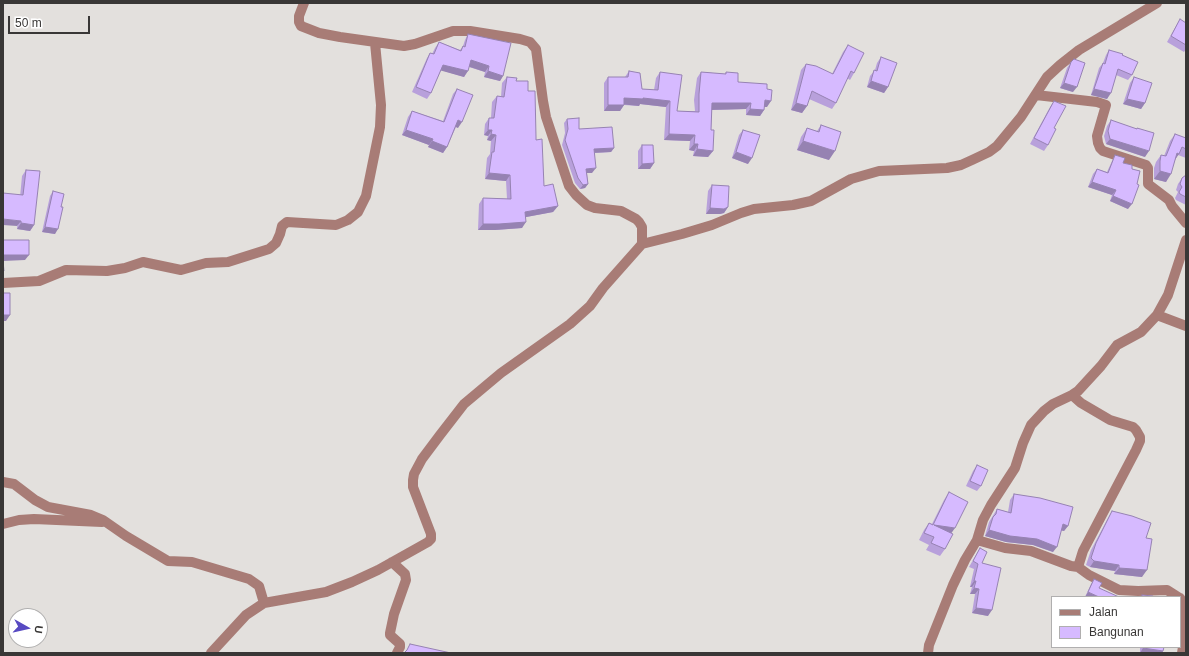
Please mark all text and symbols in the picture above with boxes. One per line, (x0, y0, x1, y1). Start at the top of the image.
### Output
scale bar (10, 8, 92, 34)
text: 50 m (15, 16, 42, 30)
legend (1051, 596, 1181, 648)
text: Jalan (1089, 605, 1118, 619)
north arrow (8, 608, 48, 648)
text: U (32, 625, 45, 634)
text: Bangunan (1089, 625, 1144, 639)

